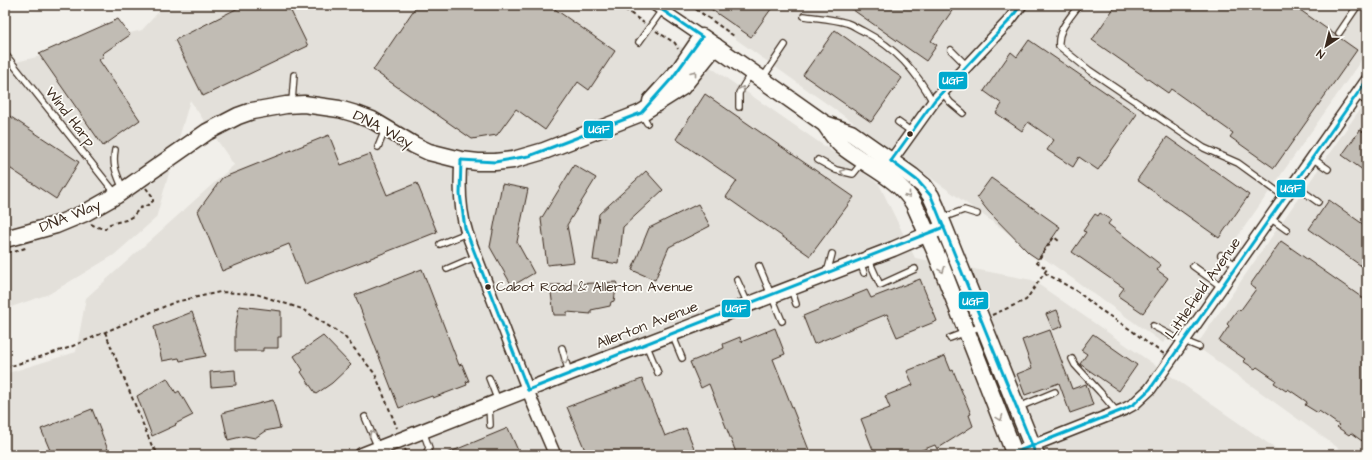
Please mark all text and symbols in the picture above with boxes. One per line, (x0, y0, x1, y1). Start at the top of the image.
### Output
north arrow (1306, 26, 1346, 66)
text: N (1313, 46, 1328, 62)
one-way arrow (689, 71, 696, 78)
line badge: UGF (938, 71, 968, 90)
text: UGF (941, 73, 964, 88)
street label: Wind Harp (40, 83, 100, 151)
one-way arrow (737, 85, 745, 93)
street label: DNA Way (349, 105, 417, 154)
line badge: UGF (583, 120, 614, 139)
text: UGF (587, 122, 610, 137)
unlabelled marker (905, 129, 915, 139)
one-way arrow (839, 168, 846, 176)
line badge: UGF (1276, 179, 1306, 198)
text: UGF (1279, 181, 1302, 196)
one-way arrow (903, 191, 910, 198)
street label: DNA Way (36, 194, 104, 239)
street label: Littlefield Avenue (1160, 233, 1246, 343)
one-way arrow (938, 267, 946, 274)
place label: Cabot Road & Allerton Avenue (496, 277, 694, 297)
marker: Cabot Road & Allerton Avenue (483, 282, 493, 292)
line badge: UGF (958, 291, 989, 310)
text: UGF (961, 294, 984, 309)
street label: Allerton Avenue (593, 296, 701, 354)
line badge: UGF (721, 299, 751, 318)
text: UGF (724, 301, 747, 316)
one-way arrow (560, 357, 569, 364)
one-way arrow (996, 414, 1004, 421)
one-way arrow (368, 429, 376, 436)

